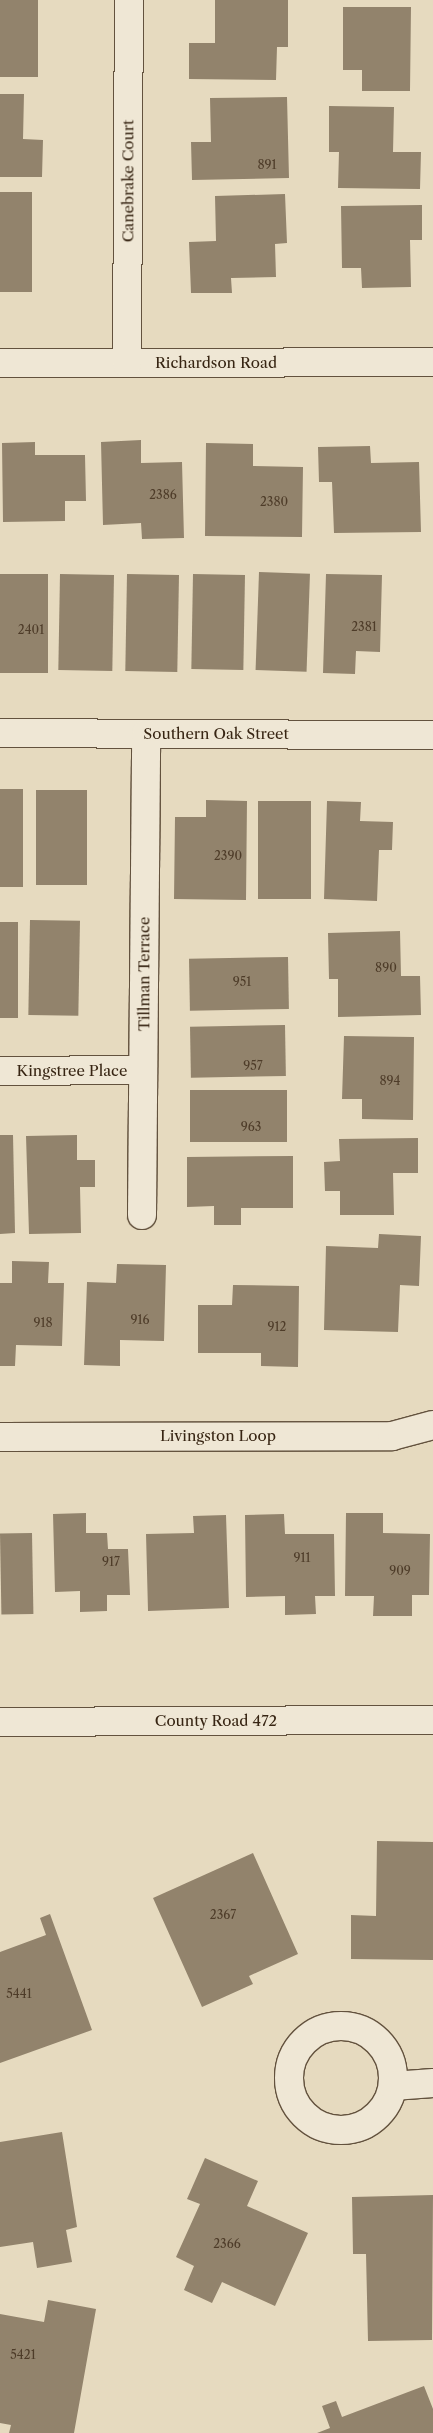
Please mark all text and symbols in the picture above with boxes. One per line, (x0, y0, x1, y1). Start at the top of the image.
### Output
street label: Canebrake Court (119, 120, 137, 242)
house number: 891 (257, 158, 277, 172)
street label: Richardson Road (155, 354, 277, 372)
house number: 2386 (149, 488, 177, 502)
house number: 2380 (260, 495, 288, 509)
house number: 2381 (351, 620, 377, 634)
house number: 2401 (18, 623, 44, 637)
street label: Southern Oak Street (143, 725, 289, 743)
house number: 2390 (214, 849, 242, 863)
street label: Tillman Terrace (135, 917, 153, 1031)
house number: 890 (375, 961, 397, 975)
house number: 951 (233, 975, 251, 989)
house number: 957 (243, 1059, 263, 1073)
street label: Kingstree Place (17, 1062, 127, 1080)
house number: 894 (379, 1074, 401, 1088)
house number: 963 (241, 1120, 261, 1134)
house number: 916 (130, 1313, 150, 1327)
house number: 918 (33, 1316, 53, 1330)
house number: 912 (268, 1320, 286, 1334)
street label: Livingston Loop (160, 1427, 276, 1445)
house number: 911 (293, 1551, 311, 1565)
house number: 917 (102, 1555, 120, 1569)
house number: 909 (389, 1564, 411, 1578)
street label: County Road 472 (155, 1712, 277, 1730)
house number: 2367 (210, 1908, 236, 1922)
house number: 5441 (6, 1987, 32, 2001)
house number: 2366 (213, 2237, 241, 2251)
house number: 5421 (10, 2348, 36, 2362)

